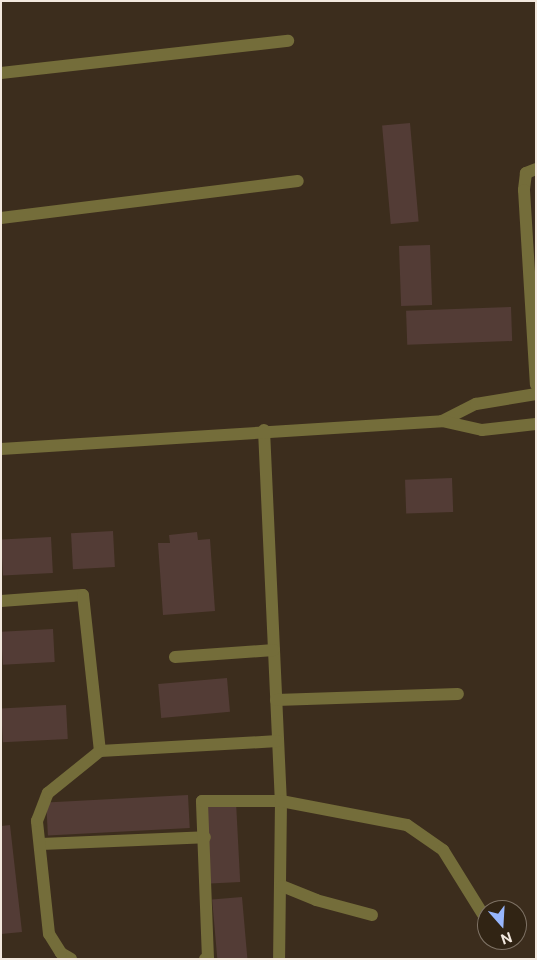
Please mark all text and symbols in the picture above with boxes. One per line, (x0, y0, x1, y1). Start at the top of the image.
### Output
north arrow (477, 900, 527, 950)
text: N (499, 929, 514, 948)

